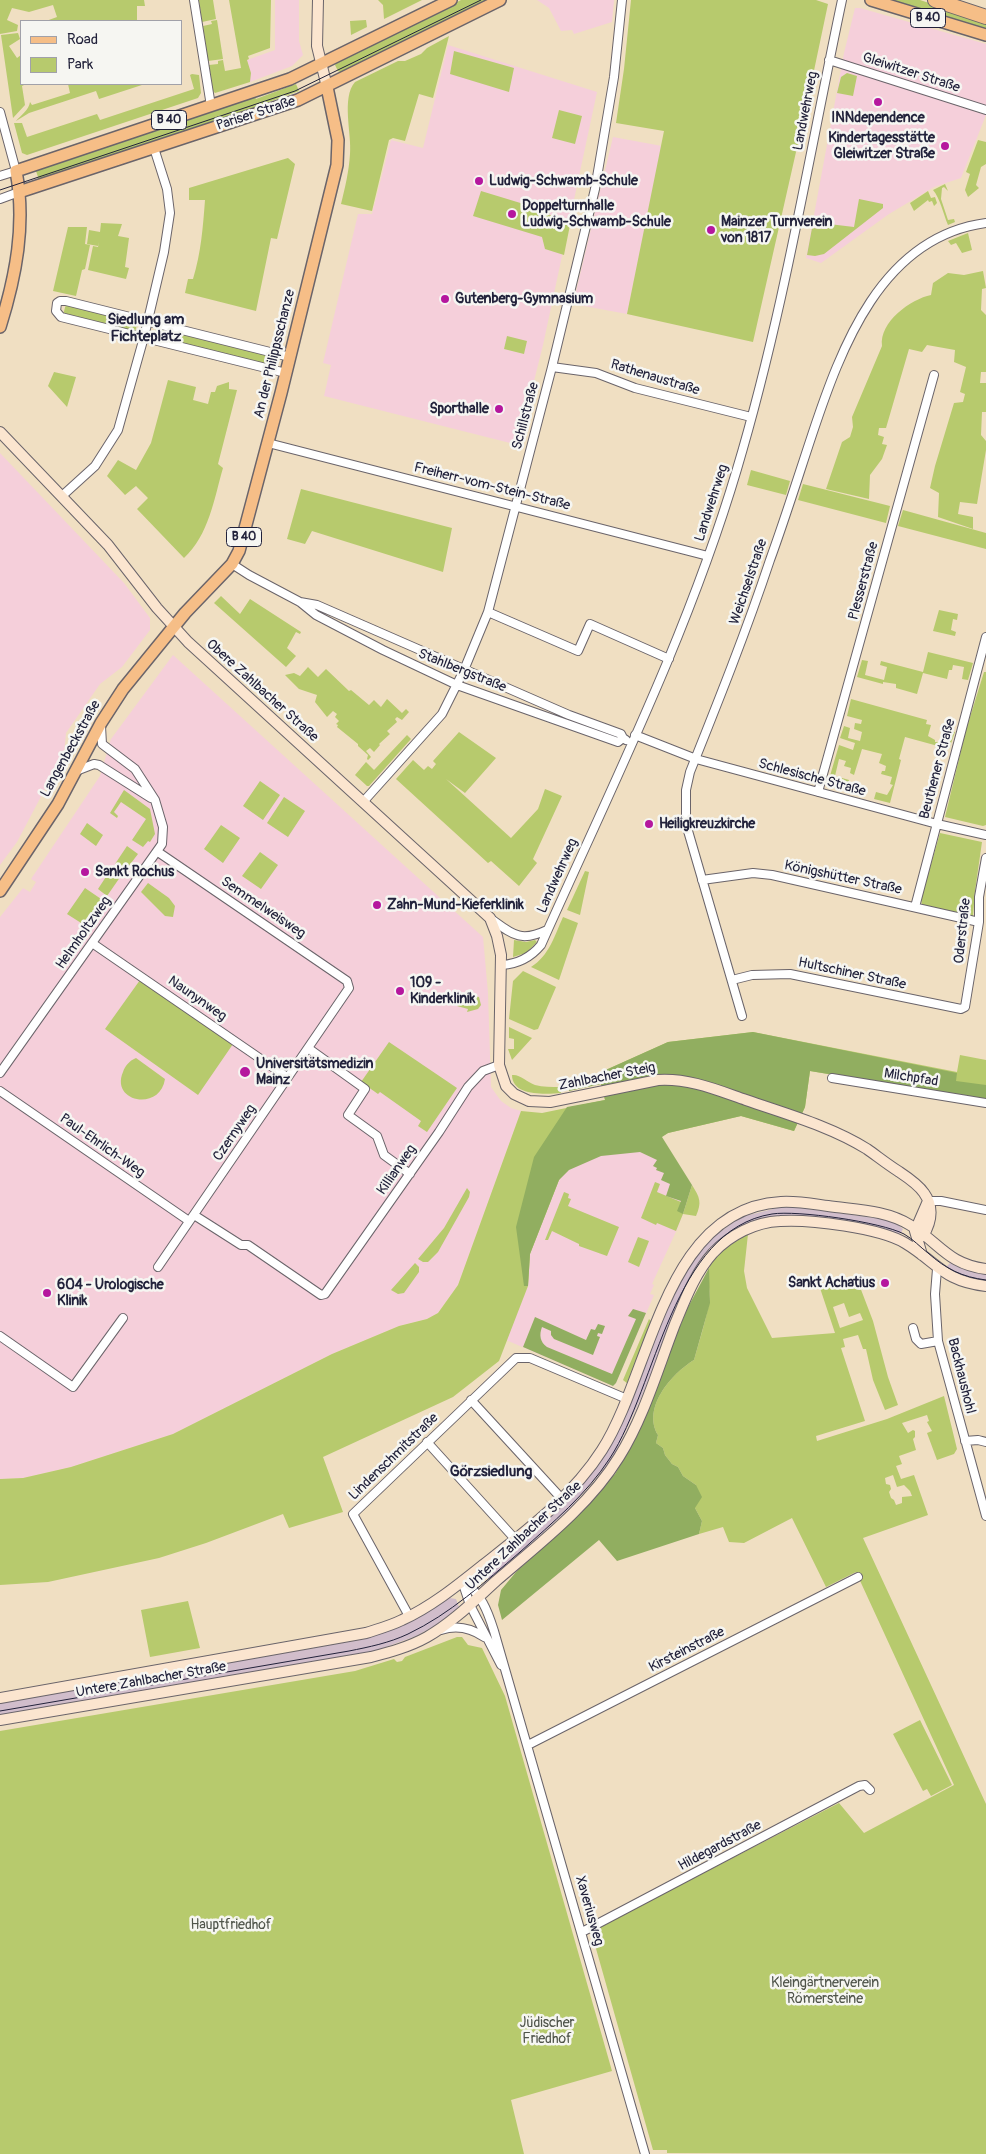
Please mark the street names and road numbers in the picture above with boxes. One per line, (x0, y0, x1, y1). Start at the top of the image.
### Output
road number: B 40 (910, 8, 946, 28)
street label: Gleiwitzer Straße (860, 49, 962, 97)
street label: Landwehrweg (790, 70, 822, 152)
street label: Pariser Straße (214, 93, 298, 135)
road number: B 40 (152, 110, 186, 130)
street label: An der Philippsschanze (251, 288, 299, 420)
street label: Rathenaustraße (608, 356, 702, 400)
street label: Schillstraße (509, 380, 543, 452)
street label: Freiherr-vom-Stein-Straße (412, 459, 572, 515)
street label: Landwehrweg (692, 462, 732, 544)
road number: B 40 (226, 528, 262, 546)
street label: Weichselstraße (726, 537, 772, 627)
street label: Plesserstraße (845, 540, 883, 622)
street label: Obere Zahlbacher Straße (202, 636, 322, 746)
street label: Stahlbergstraße (415, 646, 509, 696)
street label: Langenbeckstraße (37, 698, 105, 800)
street label: Beuthener Straße (917, 717, 959, 821)
street label: Schlesische Straße (756, 756, 868, 800)
street label: Landwehrweg (534, 836, 582, 916)
street label: Königshütter Straße (783, 857, 903, 899)
street label: Semmelweisweg (217, 873, 309, 943)
street label: Helmholtzweg (53, 893, 115, 973)
street label: Oderstraße (951, 897, 975, 965)
street label: Hultschiner Straße (796, 954, 908, 994)
street label: Naunynweg (164, 973, 230, 1025)
street label: Zahlbacher Steig (557, 1059, 657, 1095)
street label: Milchpfad (883, 1065, 939, 1091)
street label: Czernyweg (210, 1101, 260, 1165)
street label: Paul-Ehrlich-Weg (56, 1110, 148, 1182)
street label: Killianweg (374, 1142, 420, 1198)
street label: Backhaushohl (943, 1336, 979, 1416)
street label: Lindenschmitstraße (346, 1410, 442, 1504)
street label: Untere Zahlbacher Straße (463, 1478, 585, 1594)
street label: Kirsteinstraße (646, 1624, 728, 1676)
street label: Untere Zahlbacher Straße (75, 1659, 227, 1701)
street label: Hildegardstraße (676, 1817, 764, 1875)
street label: Xaveriusweg (571, 1874, 607, 1948)

